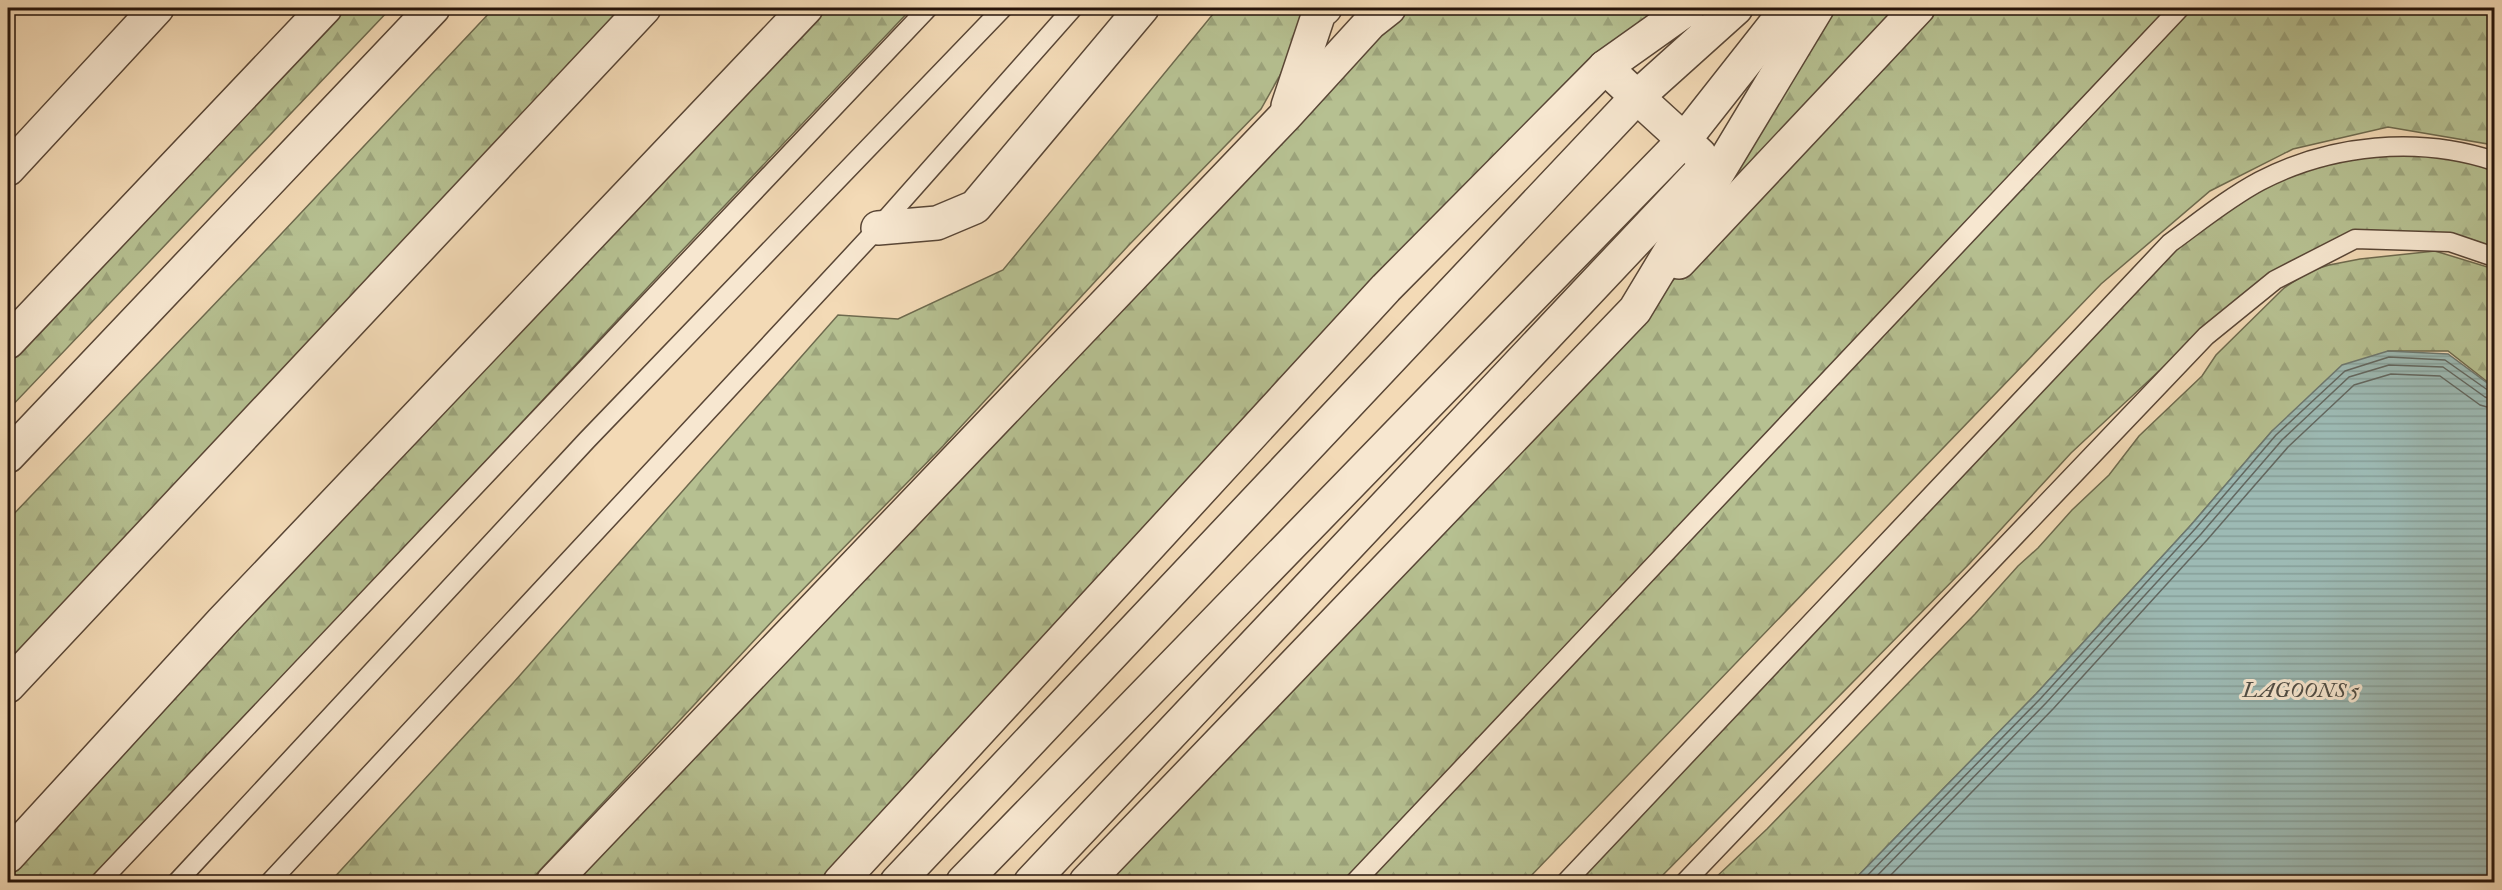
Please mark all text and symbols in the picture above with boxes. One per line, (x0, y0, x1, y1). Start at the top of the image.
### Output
water label: LAGOONS 5 (2241, 677, 2360, 704)

